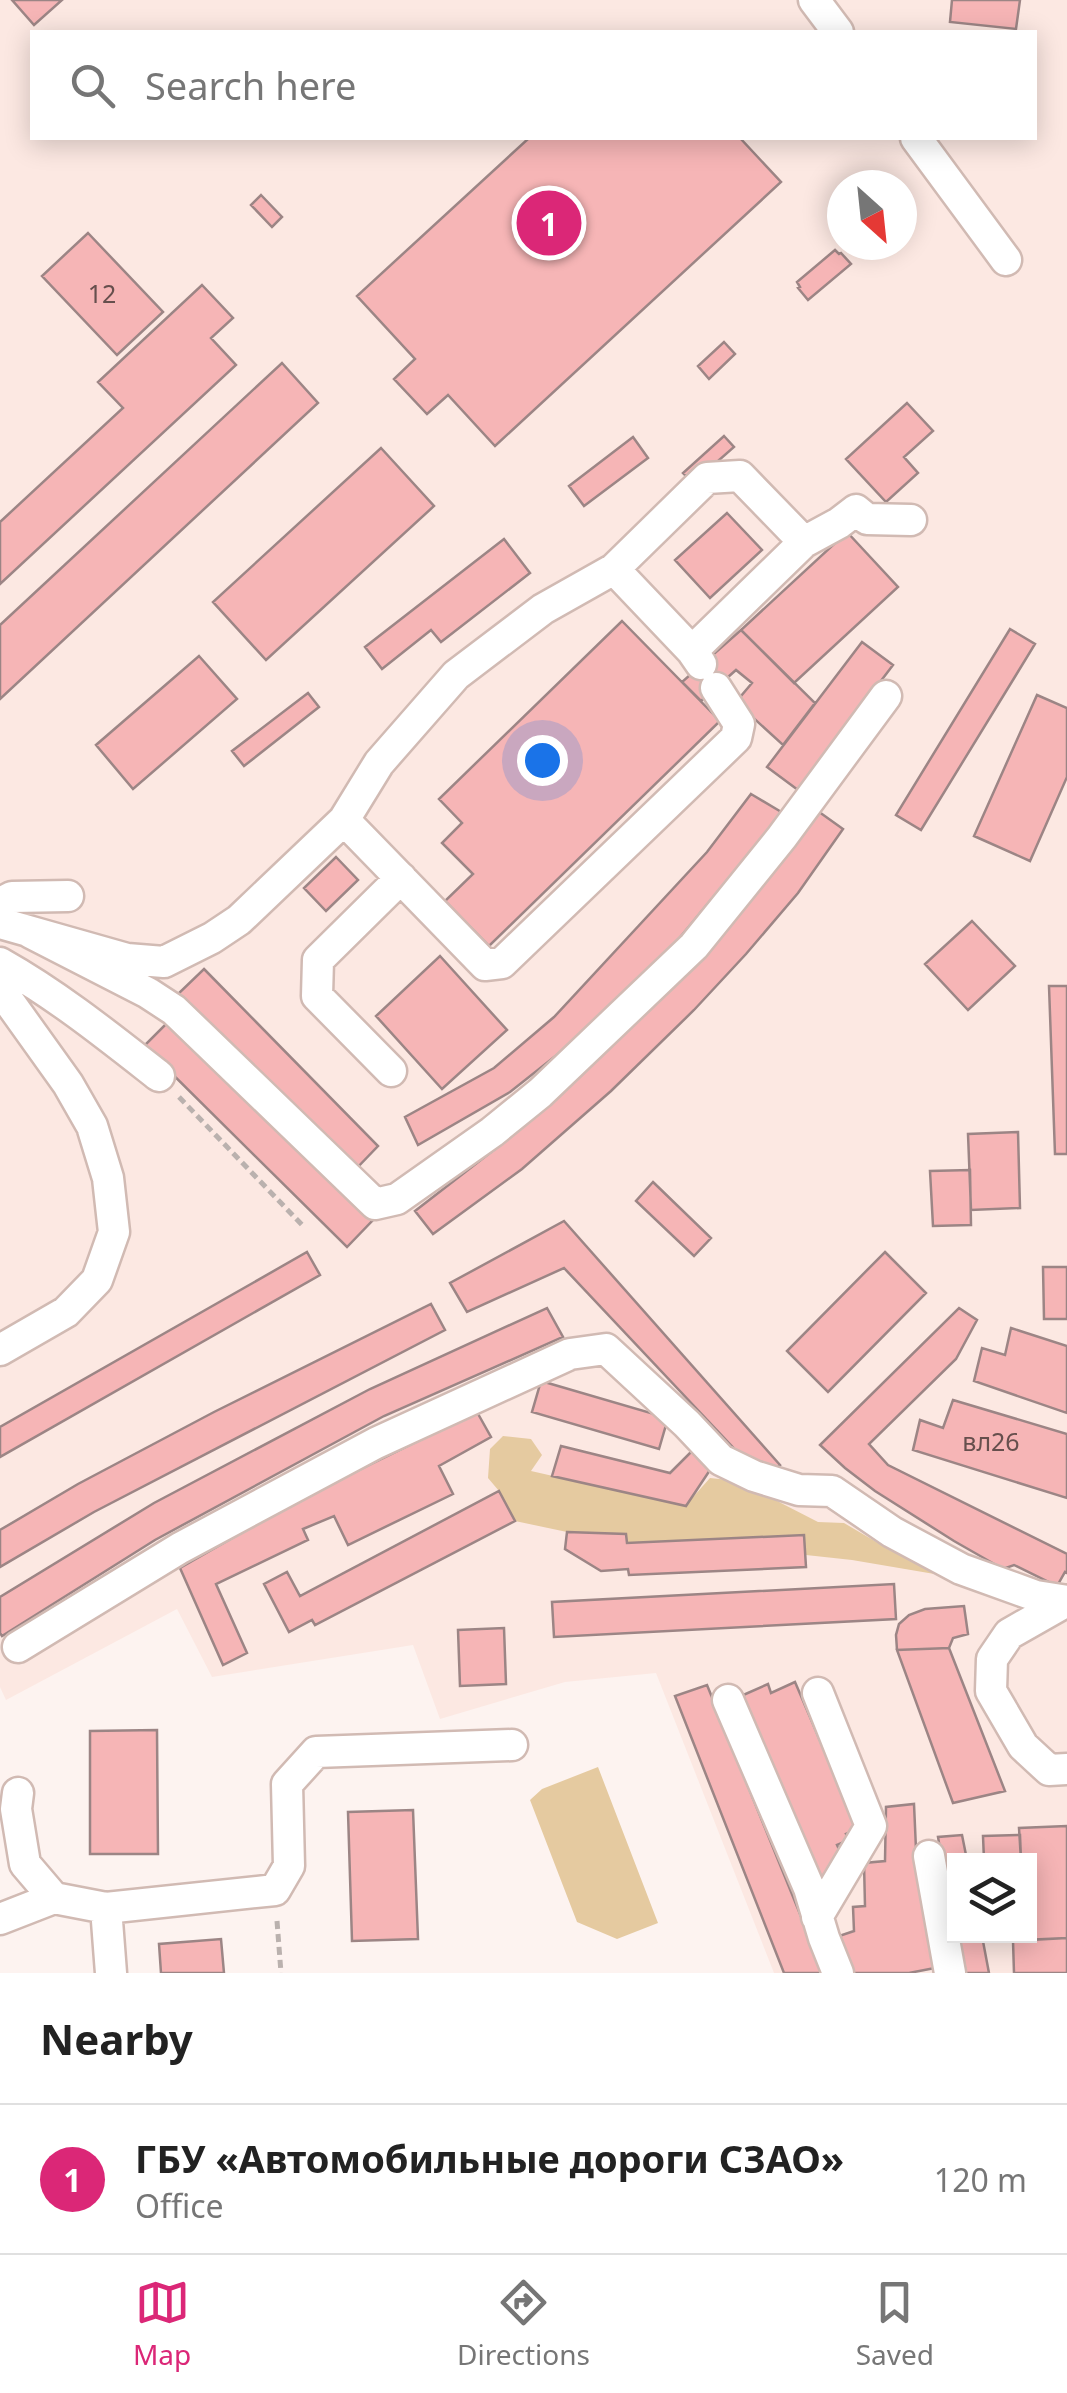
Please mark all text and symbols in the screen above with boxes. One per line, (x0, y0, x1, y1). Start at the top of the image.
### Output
search box (30, 30, 1037, 140)
icon: search (65, 58, 120, 113)
text: Search here (145, 59, 356, 111)
north arrow (827, 170, 917, 260)
pin: 1 (516, 186, 582, 260)
house number: 12 (88, 276, 116, 310)
your location (517, 735, 568, 786)
house number: вл26 (962, 1424, 1020, 1458)
map controls (947, 1853, 1037, 1943)
button: layers (947, 1853, 1037, 1943)
text: Nearby (40, 2010, 193, 2067)
text: ГБУ «Автомобильные дороги СЗАО» (135, 2132, 844, 2184)
text: 1 (63, 2158, 82, 2201)
text: 120 m (934, 2158, 1027, 2201)
text: Office (135, 2184, 224, 2227)
tab: Map (133, 2275, 191, 2373)
tab: Directions (457, 2275, 590, 2373)
tab: Saved (856, 2275, 934, 2373)

